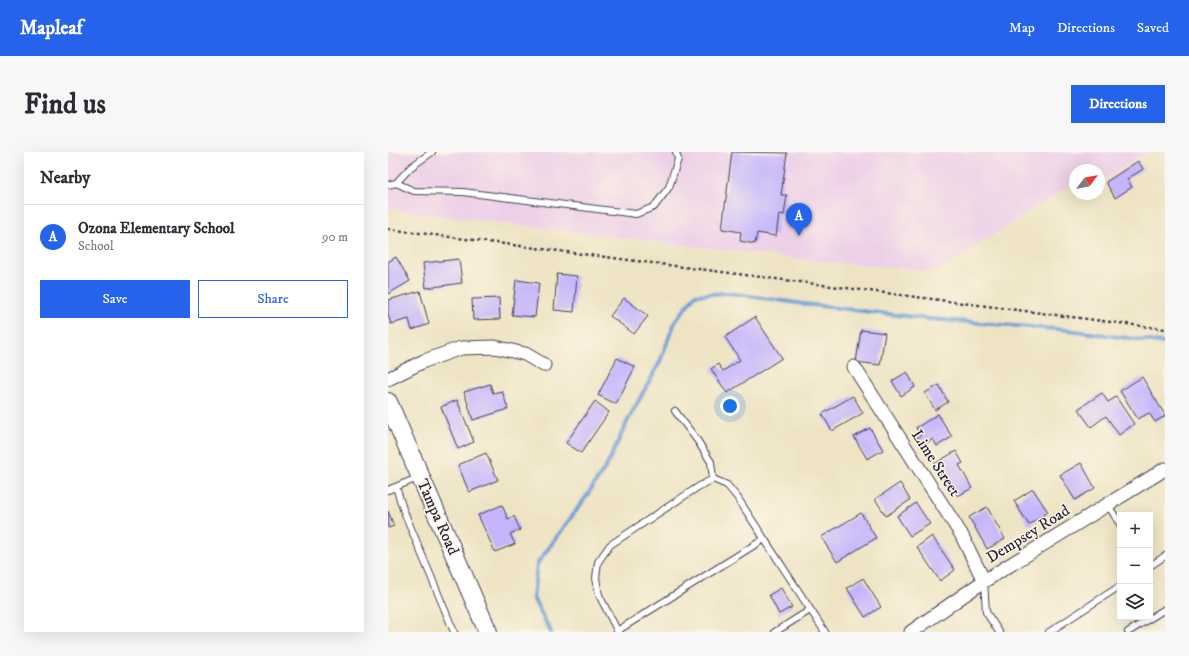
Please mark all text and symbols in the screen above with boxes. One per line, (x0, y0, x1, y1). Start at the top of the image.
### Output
text: Mapleaf (20, 17, 83, 40)
text: Map (1009, 19, 1035, 37)
text: Directions (1057, 19, 1115, 37)
text: Saved (1137, 19, 1169, 37)
button: Directions (1071, 85, 1165, 123)
text: Find us (24, 87, 106, 122)
north arrow (1069, 164, 1105, 200)
text: Nearby (40, 167, 90, 189)
pin: A (786, 203, 812, 236)
text: Ozona Elementary School (78, 219, 235, 238)
text: A (49, 229, 57, 245)
text: 90 m (322, 229, 348, 245)
text: School (78, 238, 114, 254)
button: Save (40, 280, 190, 318)
button: Share (198, 280, 348, 318)
your location (720, 396, 740, 416)
street label: Lime Street (907, 426, 965, 500)
street label: Tampa Road (412, 476, 464, 558)
street label: Dempsey Road (983, 500, 1073, 568)
map controls (1117, 512, 1153, 620)
button: + (1117, 512, 1153, 548)
button: − (1117, 548, 1153, 584)
button: layers (1117, 584, 1153, 620)

